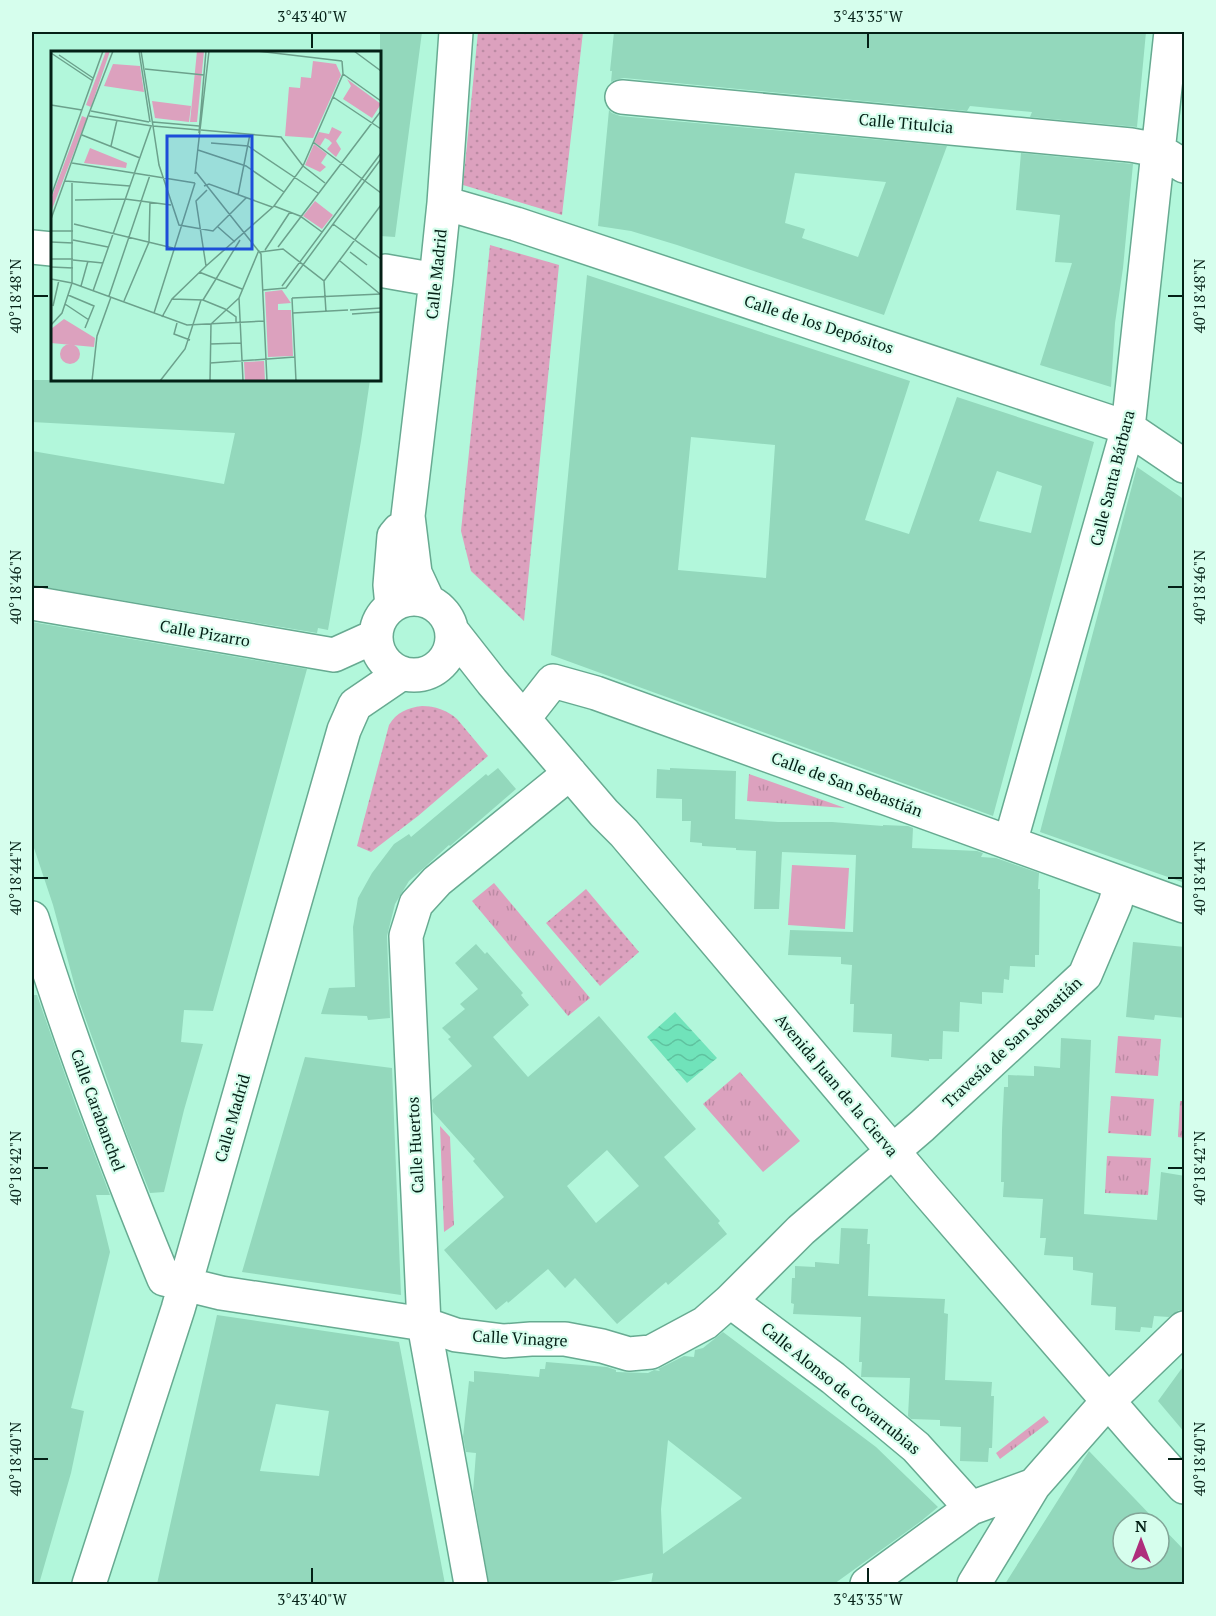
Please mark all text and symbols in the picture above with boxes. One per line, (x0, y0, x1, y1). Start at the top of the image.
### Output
text: 3°43'40"W (277, 6, 348, 26)
text: 3°43'35"W (833, 6, 904, 26)
inset map (51, 51, 381, 381)
street label: Calle Titulcia (858, 108, 954, 138)
street label: Calle Madrid (420, 228, 452, 320)
text: 40°18'48"N (5, 259, 25, 333)
text: 40°18'48"N (1189, 259, 1209, 333)
street label: Calle de los Depósitos (741, 289, 897, 359)
street label: Calle Santa Bárbara (1084, 408, 1140, 548)
text: 40°18'46"N (5, 550, 25, 624)
text: 40°18'46"N (1189, 550, 1209, 624)
street label: Calle Pizarro (158, 614, 252, 652)
street label: Calle de San Sebastián (768, 746, 926, 822)
text: 40°18'44"N (5, 841, 25, 915)
text: 40°18'44"N (1189, 841, 1209, 915)
street label: Travesía de San Sebastián (938, 971, 1087, 1112)
street label: Avenida Juan de la Cierva (771, 1009, 903, 1161)
street label: Calle Carabanchel (66, 1046, 130, 1174)
street label: Calle Madrid (209, 1071, 255, 1165)
street label: Calle Huertos (401, 1096, 429, 1194)
text: 40°18'42"N (5, 1131, 25, 1205)
text: 40°18'42"N (1189, 1131, 1209, 1205)
street label: Calle Alonso de Covarrubias (757, 1317, 925, 1459)
street label: Calle Vinagre (472, 1325, 568, 1351)
text: 40°18'40"N (5, 1422, 25, 1496)
text: 40°18'40"N (1189, 1422, 1209, 1496)
north arrow (1111, 1511, 1171, 1571)
text: N (1135, 1515, 1147, 1537)
text: 3°43'40"W (277, 1589, 348, 1609)
text: 3°43'35"W (833, 1589, 904, 1609)

